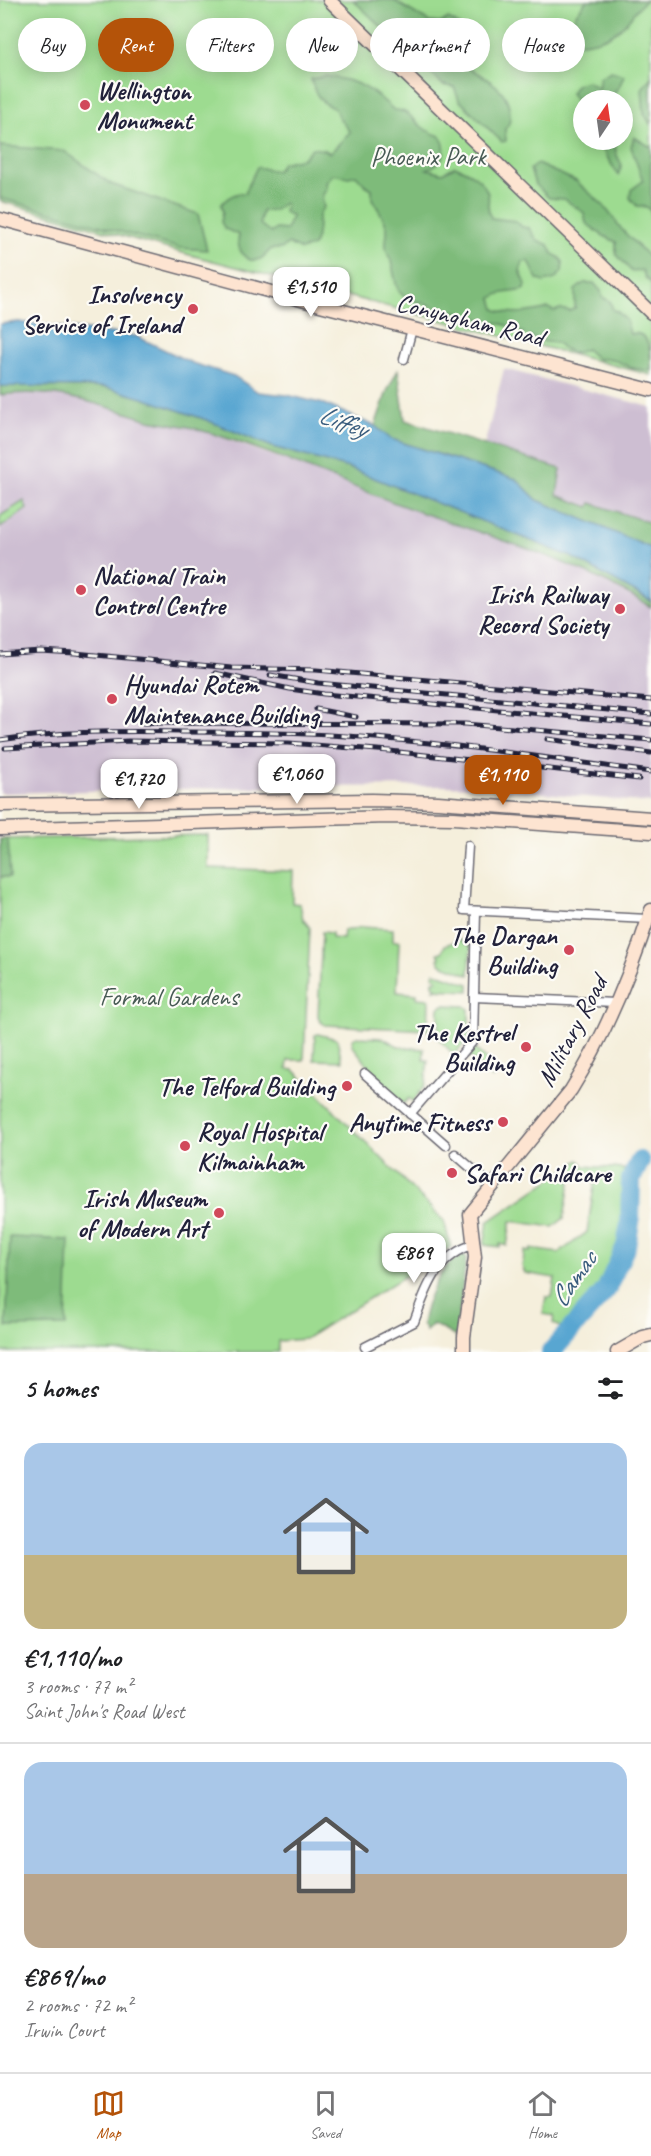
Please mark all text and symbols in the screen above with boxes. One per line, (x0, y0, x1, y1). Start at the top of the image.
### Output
chip: Buy (18, 18, 86, 72)
chip: Rent (98, 18, 174, 72)
chip: Filters (186, 18, 274, 72)
chip: New (286, 18, 358, 72)
chip: Apartment (370, 18, 490, 72)
chip: House (502, 18, 585, 72)
place label: Wellington Monument (97, 74, 194, 137)
north arrow (573, 90, 633, 150)
map controls (573, 90, 633, 150)
marker: Wellington Monument (78, 98, 92, 112)
park label: Phoenix Park (370, 140, 487, 173)
pin: €1,510 (262, 267, 360, 318)
text: €1,510 (287, 274, 335, 299)
place label: Insolvency Service of Ireland (22, 278, 186, 341)
street label: Conyngham Road (393, 286, 551, 355)
marker: Insolvency Service of Ireland (186, 302, 200, 316)
water label: Liffey (314, 397, 376, 447)
place label: National Train Control Centre (93, 559, 227, 622)
place label: Irish Railway Record Society (477, 578, 611, 641)
marker: National Train Control Centre (74, 583, 88, 597)
marker: Irish Railway Record Society (613, 602, 627, 616)
place label: Hyundai Rotem Maintenance Building (124, 668, 321, 731)
marker: Hyundai Rotem Maintenance Building (105, 692, 119, 706)
pin: €1,060 (248, 754, 346, 805)
pin: €1,110 (454, 755, 552, 806)
pin: €1,720 (90, 759, 188, 810)
text: €1,060 (272, 761, 322, 786)
text: €1,110 (479, 762, 527, 787)
text: €1,720 (115, 766, 163, 791)
place label: The Dargan Building (450, 919, 560, 982)
marker: The Dargan Building (562, 943, 576, 957)
street label: Military Road (529, 967, 617, 1092)
park label: Formal Gardens (100, 980, 241, 1013)
place label: The Kestrel Building (413, 1016, 518, 1079)
marker: The Kestrel Building (519, 1040, 533, 1054)
place label: The Telford Building (158, 1070, 338, 1103)
marker: The Telford Building (340, 1079, 354, 1093)
place label: Anytime Fitness (349, 1106, 494, 1139)
place label: Royal Hospital Kilmainham (197, 1115, 328, 1178)
marker: Anytime Fitness (496, 1115, 510, 1129)
marker: Royal Hospital Kilmainham (178, 1139, 192, 1153)
place label: Safari Childcare (464, 1157, 613, 1190)
marker: Safari Childcare (445, 1166, 459, 1180)
place label: Irish Museum of Modern Art (77, 1182, 211, 1245)
marker: Irish Museum of Modern Art (212, 1206, 226, 1220)
pin: €869 (378, 1233, 450, 1284)
text: €869 (396, 1240, 432, 1265)
water label: Camac (542, 1242, 606, 1313)
text: 5 homes (24, 1372, 97, 1405)
icon: filters (594, 1372, 627, 1405)
icon: home (272, 1482, 380, 1590)
text: €1,110/mo (24, 1641, 121, 1674)
text: 3 rooms · 77 m² (24, 1674, 132, 1699)
text: Saint John's Road West (24, 1699, 184, 1724)
icon: home (272, 1801, 380, 1909)
text: €869/mo (24, 1960, 104, 1993)
text: 2 rooms · 72 m² (24, 1993, 132, 2018)
text: Irwin Court (24, 2018, 105, 2043)
tab: Map (92, 2087, 125, 2143)
tab: Saved (309, 2087, 342, 2143)
tab: Home (526, 2087, 559, 2143)

